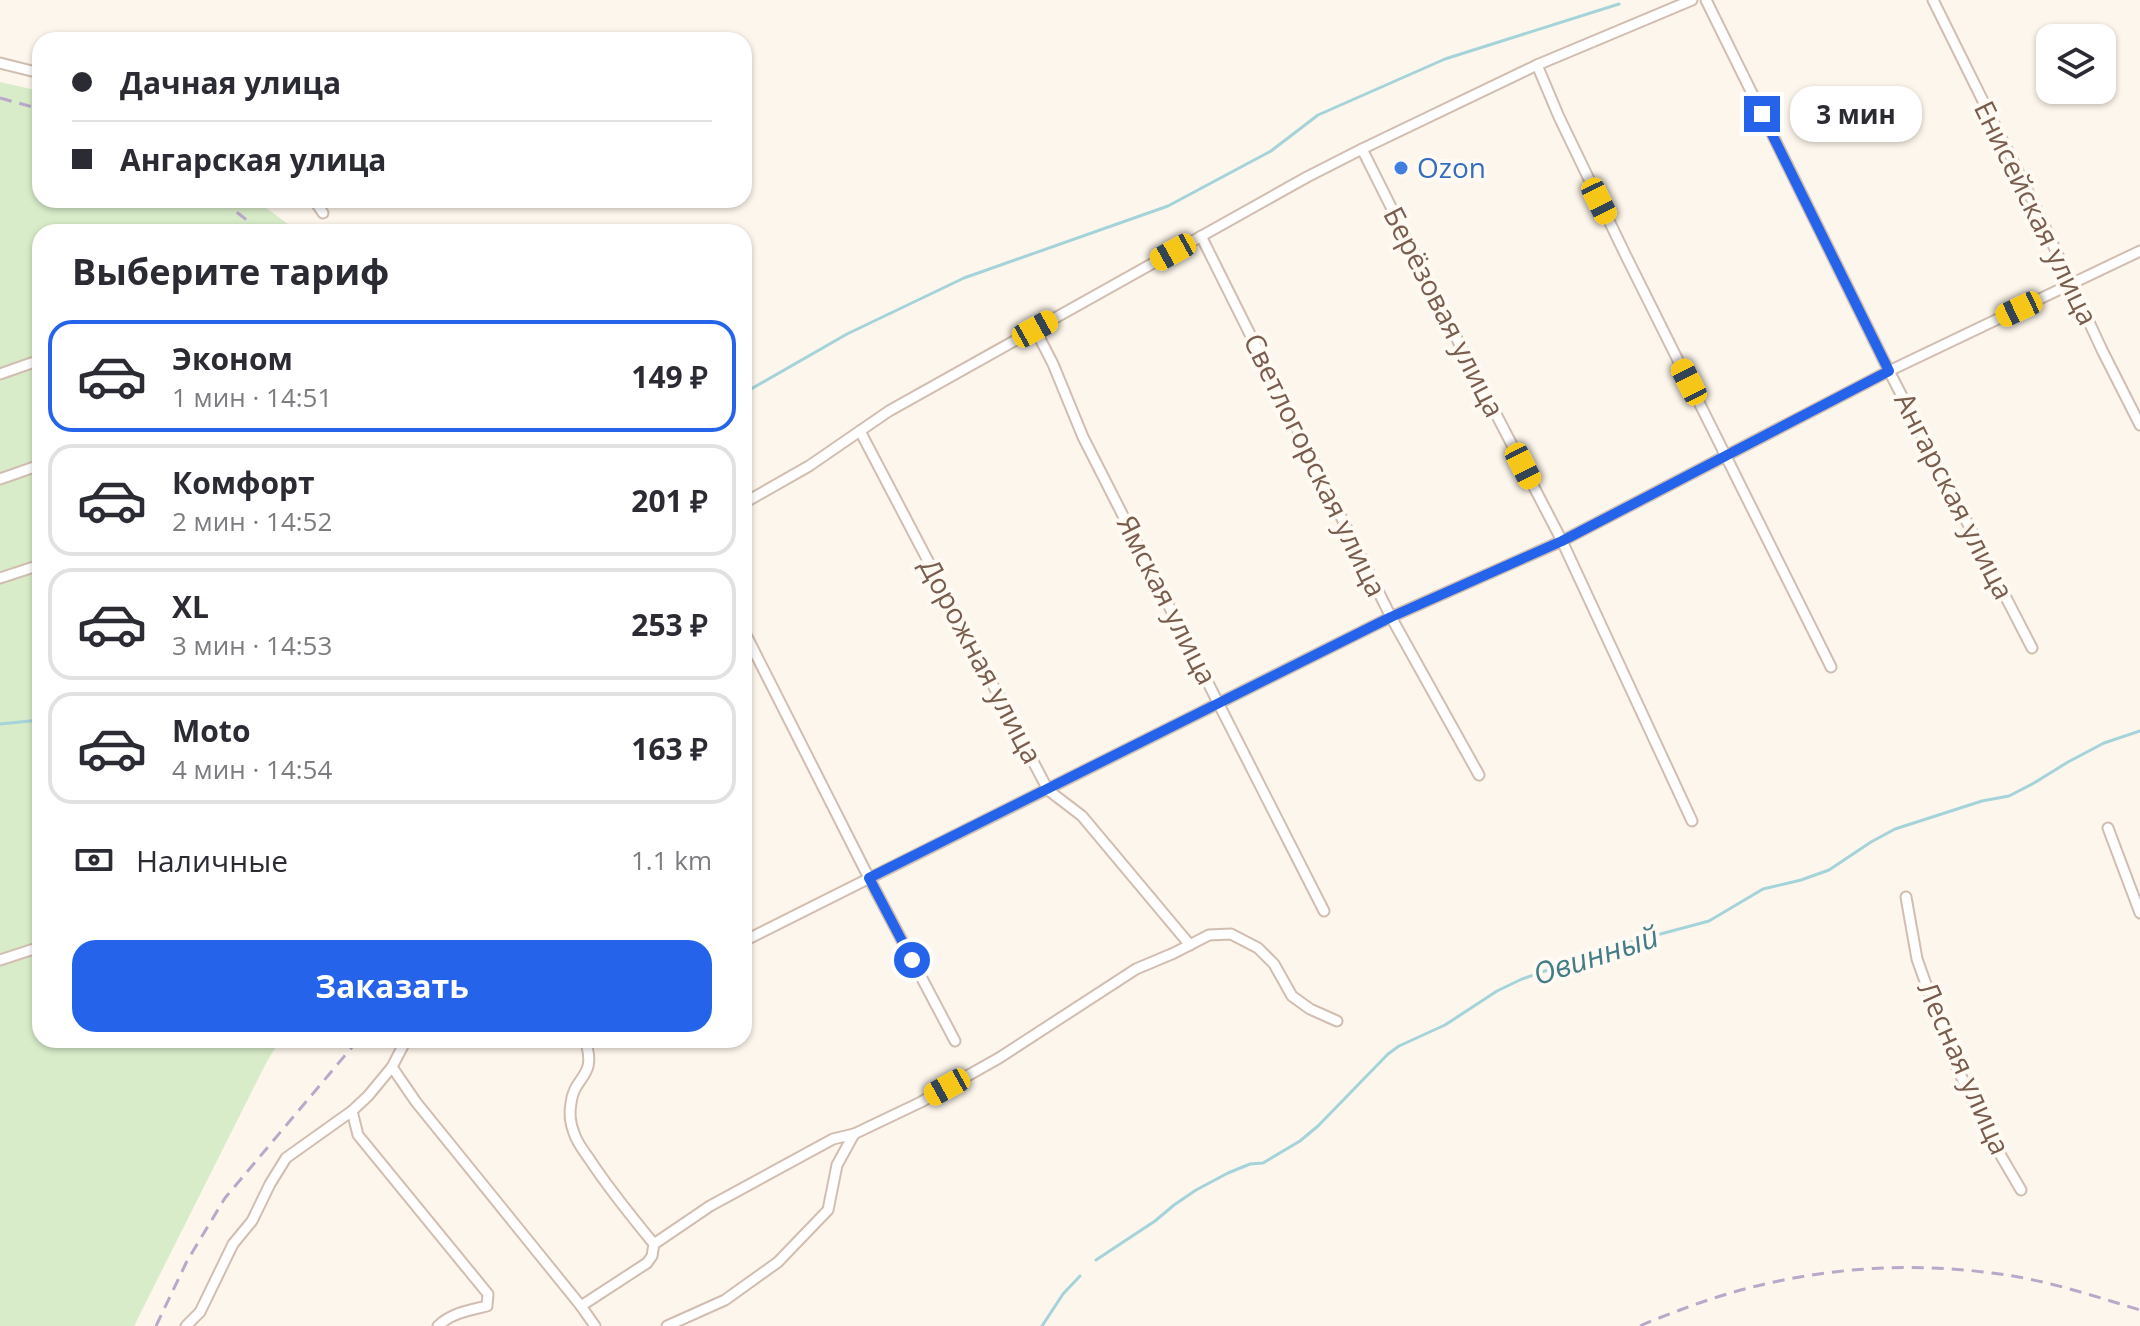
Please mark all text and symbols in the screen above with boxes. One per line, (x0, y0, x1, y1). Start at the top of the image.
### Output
map controls (2036, 24, 2116, 104)
button: layers (2036, 24, 2116, 104)
text: Дачная улица (120, 62, 341, 103)
callout: 3 мин (1790, 86, 1922, 142)
street label: Енисейская улица (1966, 94, 2108, 331)
route end (1744, 96, 1780, 132)
text: 3 мин (1816, 96, 1896, 132)
text: Ангарская улица (120, 139, 386, 180)
place label: Ozon (1417, 148, 1486, 186)
marker: Ozon (1392, 159, 1410, 177)
car (1578, 174, 1620, 228)
street label: Берёзовая улица (1375, 200, 1514, 423)
car (1146, 230, 1200, 274)
text: Выберите тариф (72, 247, 389, 296)
car (1992, 288, 2046, 330)
car (1008, 307, 1062, 351)
street label: Светлогорская улица (1236, 326, 1396, 603)
text: Эконом (172, 338, 293, 379)
icon: car (76, 340, 148, 412)
car (1667, 355, 1711, 409)
text: 149 ₽ (631, 356, 708, 397)
text: 1 мин · 14:51 (172, 379, 332, 415)
street label: Ангарская улица (1886, 386, 2023, 605)
car (1501, 439, 1545, 493)
text: Комфорт (172, 462, 315, 503)
icon: car (76, 464, 148, 536)
text: 201 ₽ (631, 480, 708, 521)
text: 2 мин · 14:52 (172, 503, 332, 539)
street label: Ямская улица (1109, 508, 1227, 691)
street label: Дорожная улица (912, 551, 1052, 770)
text: XL (172, 586, 209, 627)
icon: car (76, 588, 148, 660)
text: 253 ₽ (631, 604, 708, 645)
text: 3 мин · 14:53 (172, 627, 332, 663)
text: Moto (172, 710, 250, 751)
icon: car (76, 712, 148, 784)
text: 163 ₽ (631, 728, 708, 769)
text: 4 мин · 14:54 (172, 751, 332, 787)
icon: cash (72, 838, 116, 882)
text: Наличные (136, 840, 288, 881)
text: 1.1 km (631, 842, 712, 878)
water label: Овинный (1528, 915, 1664, 994)
button: Заказать (72, 940, 712, 1032)
route start (894, 942, 930, 978)
street label: Лесная улица (1910, 975, 2020, 1160)
car (920, 1065, 974, 1109)

